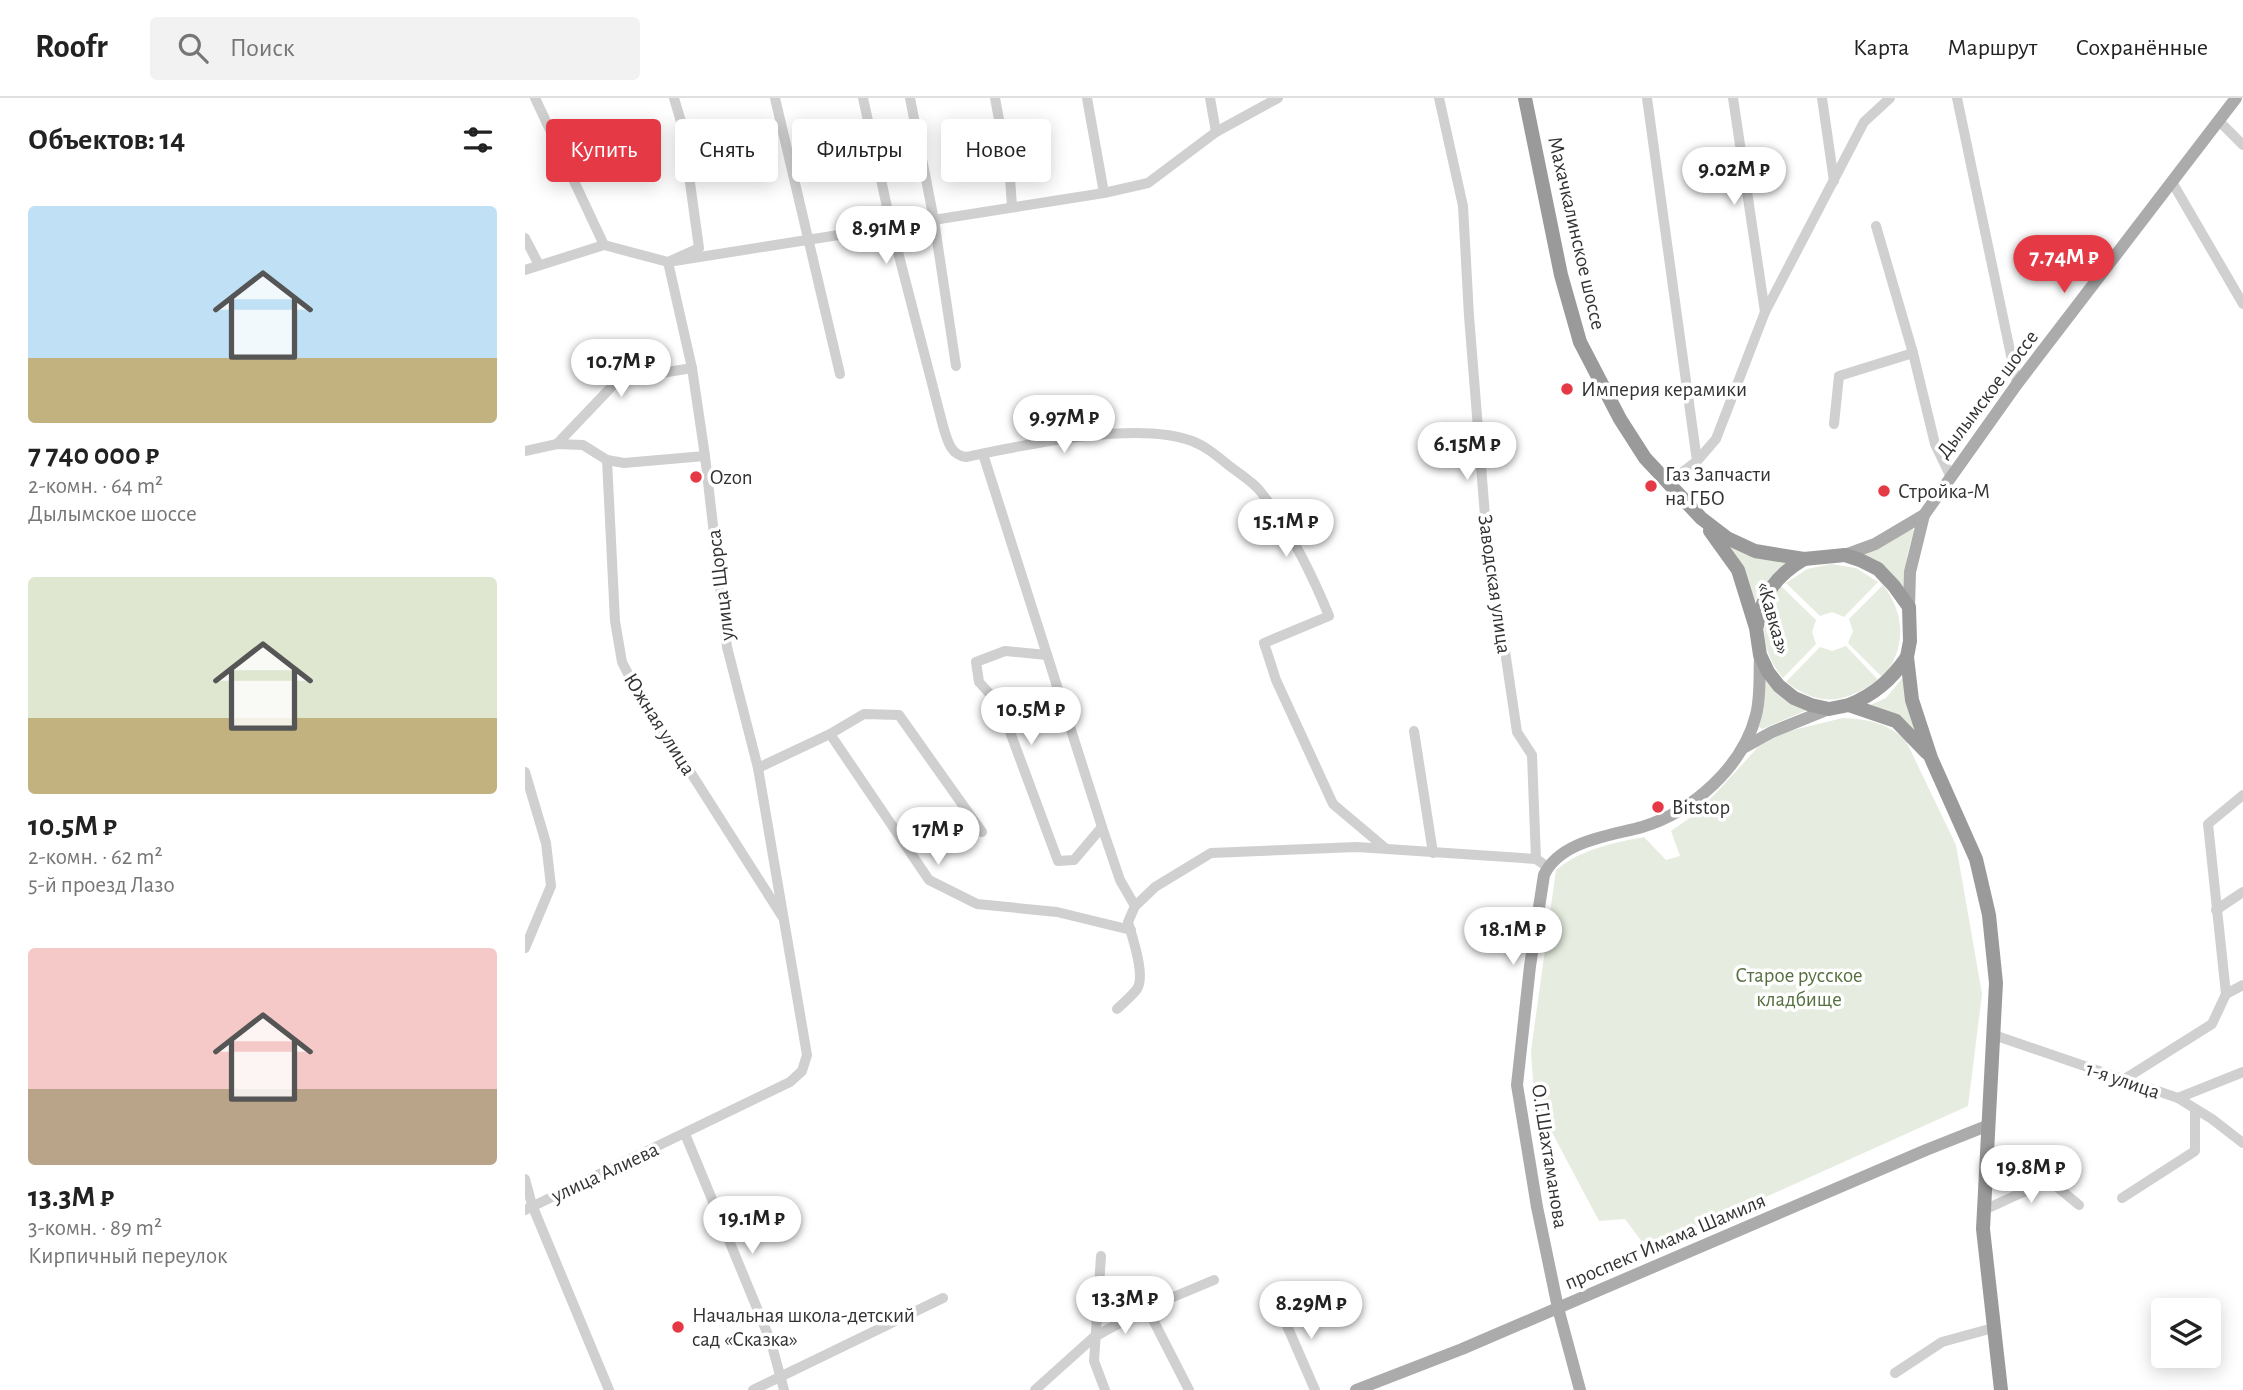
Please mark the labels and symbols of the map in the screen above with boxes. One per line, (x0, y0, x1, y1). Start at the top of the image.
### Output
street label: Махачкалинское шоссе (1544, 134, 1609, 332)
pin: 9.02M ₽ (1669, 148, 1799, 207)
pin: 8.91M ₽ (821, 206, 951, 266)
pin: 7.74M ₽ (1999, 236, 2129, 295)
street label: Дылымское шоссе (1933, 326, 2042, 462)
pin: 10.7M ₽ (556, 340, 686, 399)
place label: Империя керамики (1581, 379, 1747, 400)
marker: Империя керамики (1559, 381, 1575, 397)
pin: 9.97M ₽ (999, 396, 1129, 455)
pin: 6.15M ₽ (1402, 422, 1532, 482)
place label: Газ Запчасти на ГБО (1665, 464, 1771, 509)
place label: Ozon (710, 467, 753, 488)
marker: Ozon (688, 469, 704, 485)
marker: Газ Запчасти на ГБО (1643, 478, 1659, 494)
place label: Стройка-М (1898, 481, 1990, 502)
marker: Стройка-М (1876, 483, 1892, 499)
pin: 15.1M ₽ (1221, 500, 1351, 559)
street label: Заводская улица (1474, 513, 1515, 656)
street label: улица Щорса (703, 528, 738, 643)
street label: «Кавказ» (1753, 579, 1794, 657)
street label: Южная улица (620, 670, 699, 779)
pin: 10.5M ₽ (966, 688, 1096, 747)
place label: Bitstop (1672, 797, 1730, 818)
marker: Bitstop (1650, 799, 1666, 815)
pin: 17M ₽ (889, 808, 987, 867)
pin: 18.1M ₽ (1448, 908, 1578, 967)
park label: Старое русское кладбище (1735, 965, 1863, 1010)
street label: 1-я улица (2083, 1058, 2163, 1103)
street label: О.Г.Шахтаманова (1528, 1082, 1571, 1230)
street label: улица Алиева (548, 1138, 662, 1207)
pin: 19.8M ₽ (1966, 1146, 2096, 1205)
street label: проспект Имама Шамиля (1562, 1190, 1769, 1293)
pin: 19.1M ₽ (687, 1196, 817, 1256)
pin: 13.3M ₽ (1060, 1276, 1190, 1336)
pin: 8.29M ₽ (1246, 1282, 1376, 1341)
place label: Начальная школа-детский сад «Сказка» (692, 1305, 915, 1350)
marker: Начальная школа-детский сад «Сказка» (670, 1319, 686, 1335)

